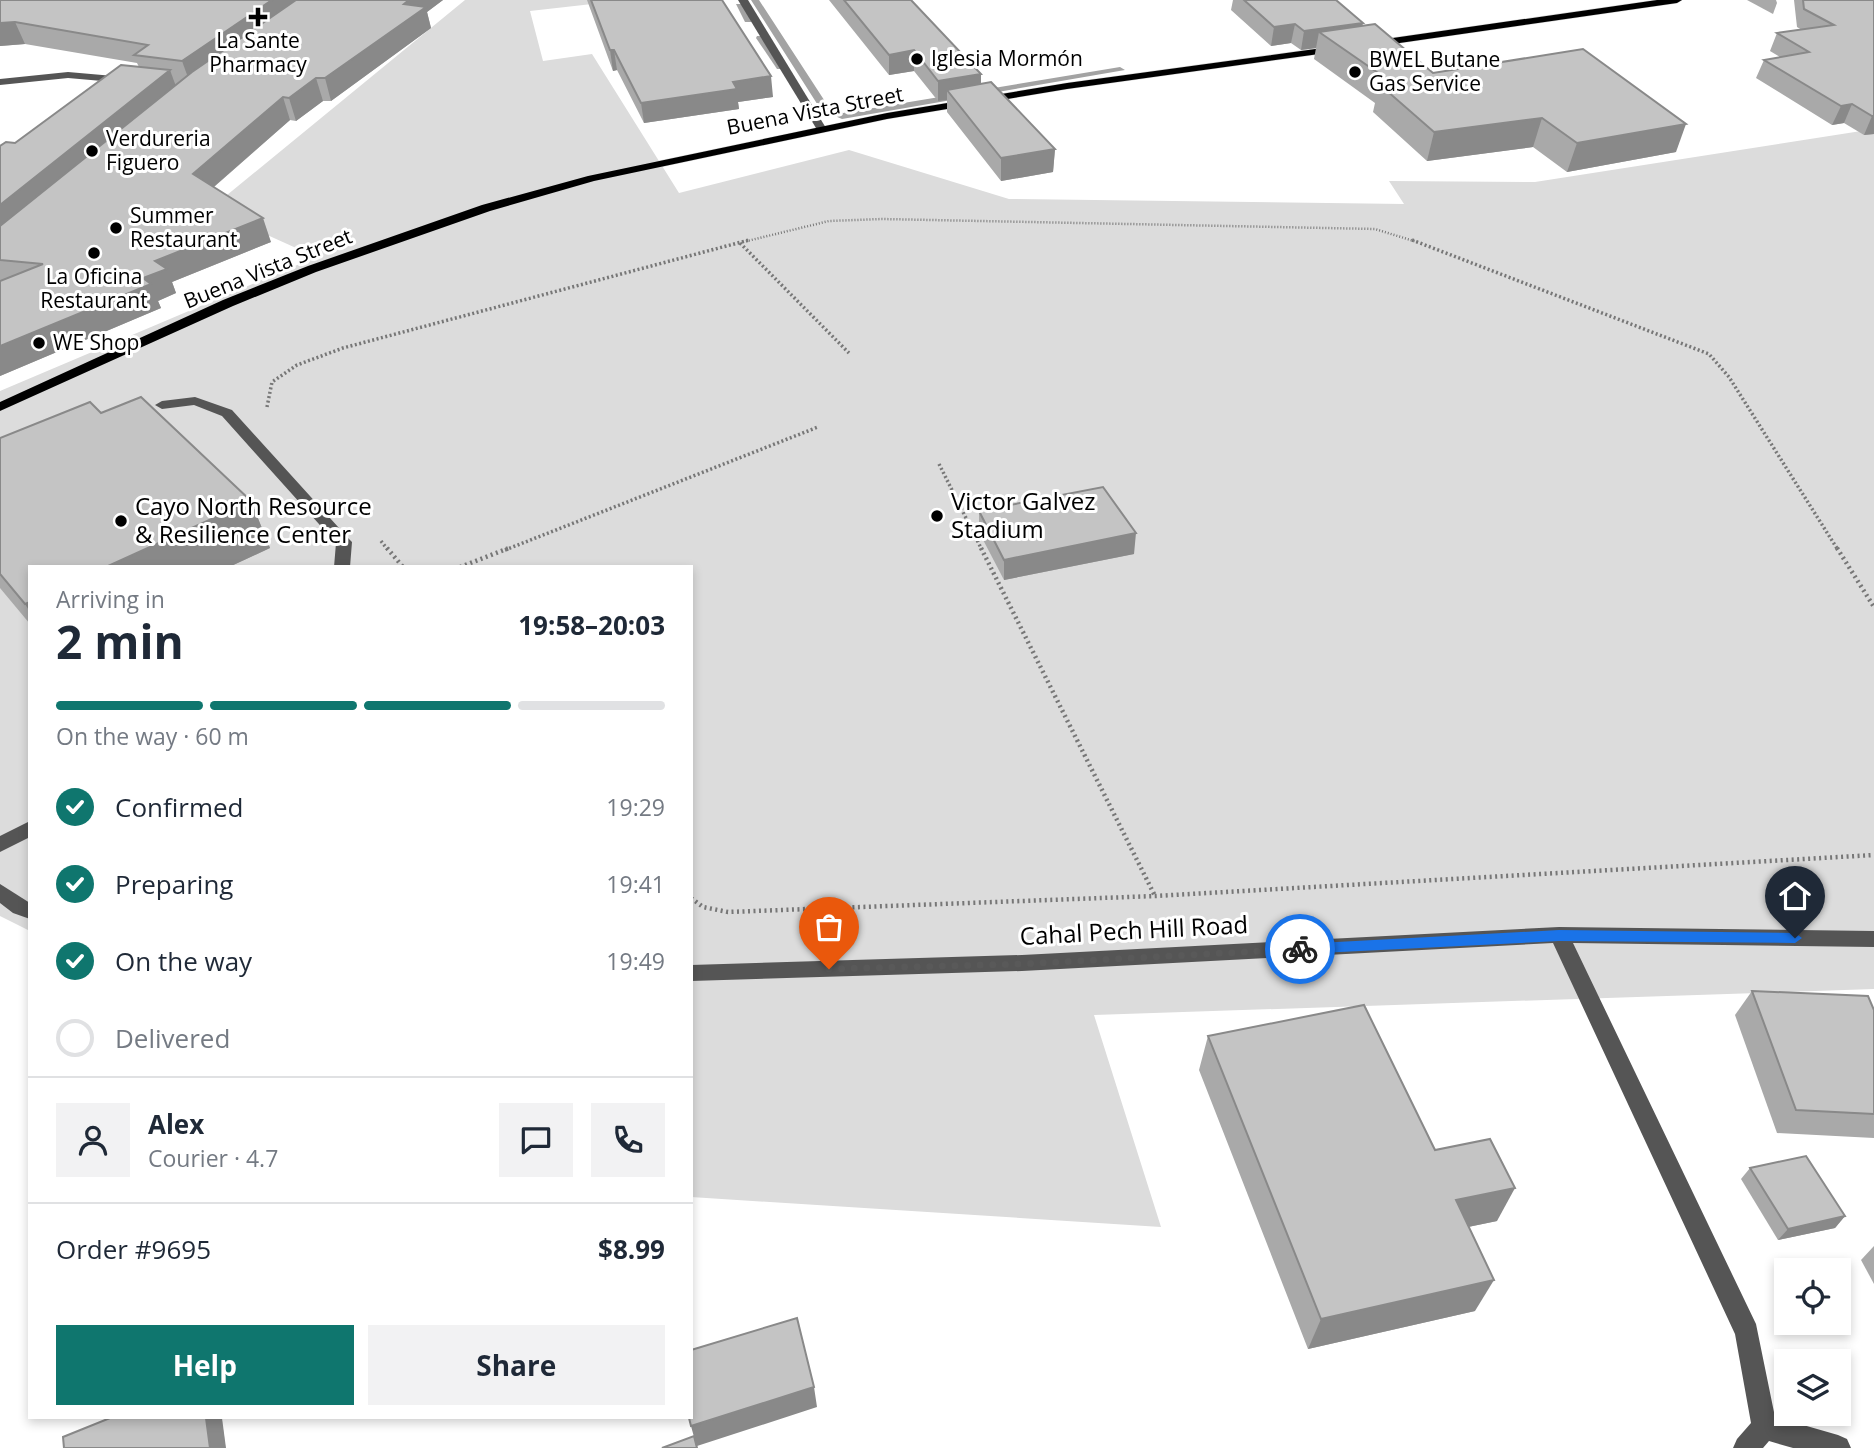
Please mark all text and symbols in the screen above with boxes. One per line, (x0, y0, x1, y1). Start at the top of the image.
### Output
marker: La Sante Pharmacy (250, 9, 266, 25)
place label: La Sante Pharmacy (209, 26, 307, 78)
place label: Iglesia Mormón (931, 44, 1083, 72)
place label: BWEL Butane Gas Service (1369, 45, 1500, 97)
marker: Iglesia Mormón (909, 51, 925, 67)
marker: BWEL Butane Gas Service (1347, 64, 1363, 80)
street label: Buena Vista Street (724, 79, 906, 141)
place label: Verdureria Figuero (106, 124, 211, 176)
marker: Verdureria Figuero (84, 143, 100, 159)
place label: Summer Restaurant (130, 201, 237, 253)
marker: Summer Restaurant (108, 220, 124, 236)
street label: Buena Vista Street (179, 222, 356, 315)
marker: La Oficina Restaurant (86, 245, 102, 261)
place label: La Oficina Restaurant (40, 262, 148, 314)
place label: WE Shop (53, 328, 139, 356)
marker: WE Shop (31, 335, 47, 351)
place label: Victor Galvez Stadium (951, 484, 1095, 545)
place label: Cayo North Resource & Resilience Center (135, 489, 372, 550)
marker: Victor Galvez Stadium (929, 508, 945, 524)
marker: Cayo North Resource & Resilience Center (113, 513, 129, 529)
text: Arriving in (56, 583, 165, 615)
text: 19:58–20:03 (518, 607, 665, 643)
text: 2 min (56, 610, 184, 672)
text: On the way · 60 m (56, 720, 249, 752)
icon: check (56, 788, 94, 826)
text: Confirmed (115, 789, 243, 825)
text: 19:29 (606, 791, 665, 823)
icon: check (56, 865, 94, 903)
text: Preparing (115, 866, 233, 902)
pin (1765, 866, 1825, 938)
text: 19:41 (606, 868, 665, 900)
icon: home (1776, 877, 1814, 915)
pin (799, 897, 859, 969)
street label: Cahal Pech Hill Road (1019, 907, 1249, 952)
icon: bag (810, 908, 848, 946)
courier (1265, 914, 1335, 984)
icon: bike (1281, 930, 1319, 968)
icon: check (56, 942, 94, 980)
text: On the way (115, 943, 252, 979)
text: 19:49 (606, 945, 665, 977)
text: Delivered (115, 1020, 230, 1056)
button: person (56, 1103, 130, 1177)
button: chat (499, 1103, 573, 1177)
button: phone (591, 1103, 665, 1177)
text: Alex (148, 1106, 204, 1142)
text: Courier · 4.7 (148, 1142, 278, 1174)
text: Order #9695 (56, 1231, 211, 1267)
text: $8.99 (598, 1231, 665, 1267)
map controls (1774, 1258, 1851, 1426)
button: locate (1774, 1258, 1851, 1335)
button: Help (56, 1325, 354, 1405)
button: Share (368, 1325, 665, 1405)
button: layers (1774, 1349, 1851, 1426)

